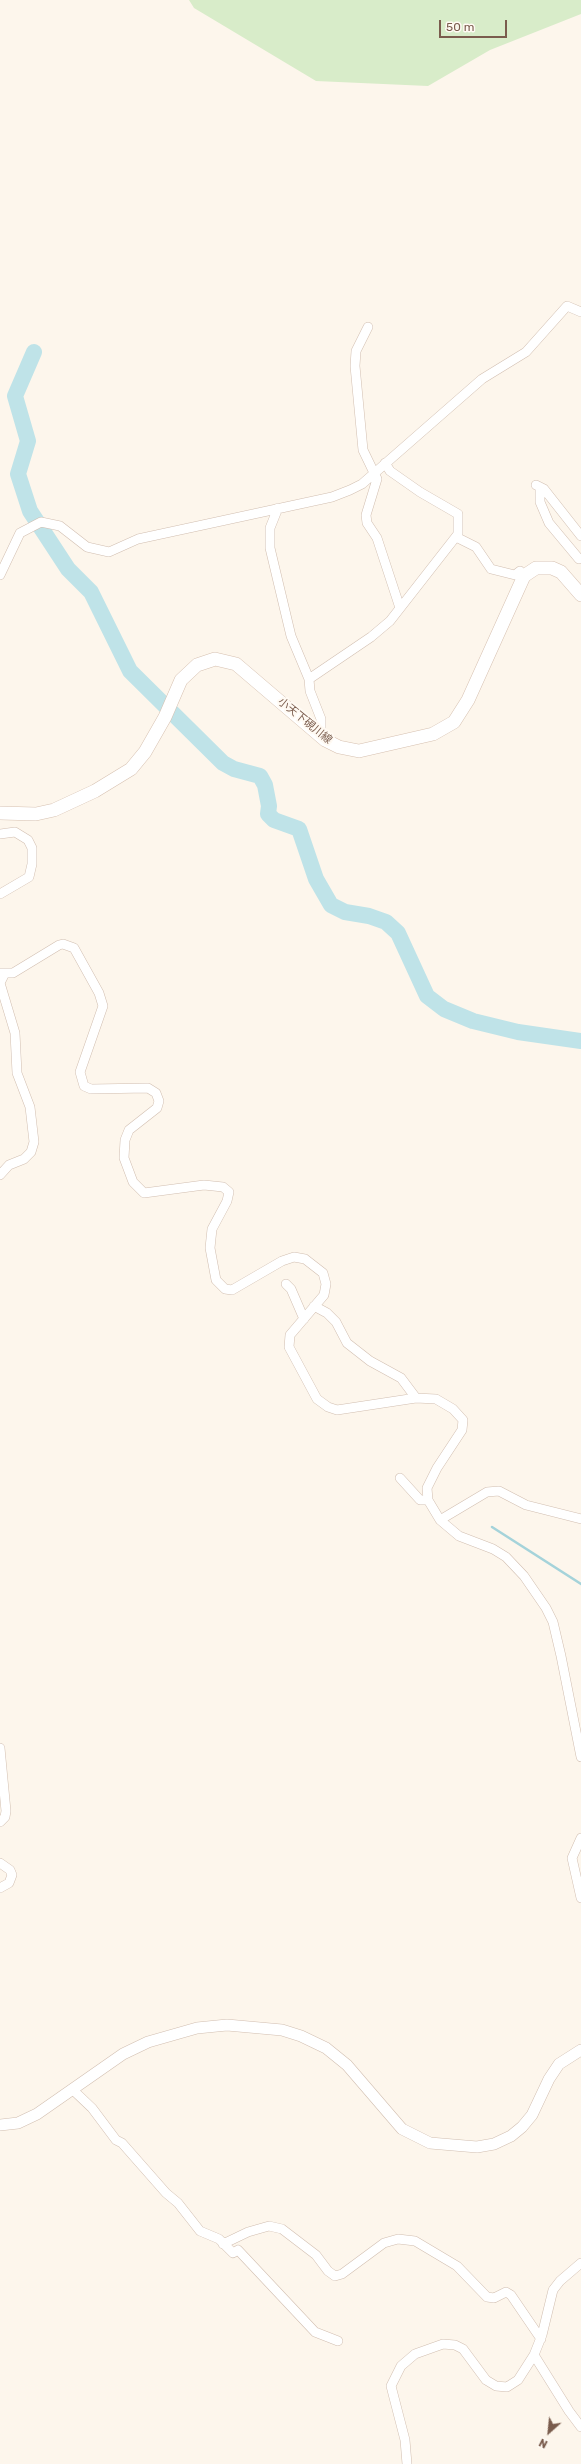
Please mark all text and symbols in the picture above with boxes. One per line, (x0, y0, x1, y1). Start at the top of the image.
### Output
scale bar (441, 12, 509, 38)
text: 50 m (446, 20, 474, 34)
street label: 小天下硯川線 (275, 695, 335, 747)
north arrow (529, 2412, 569, 2452)
text: N (537, 2436, 550, 2451)

